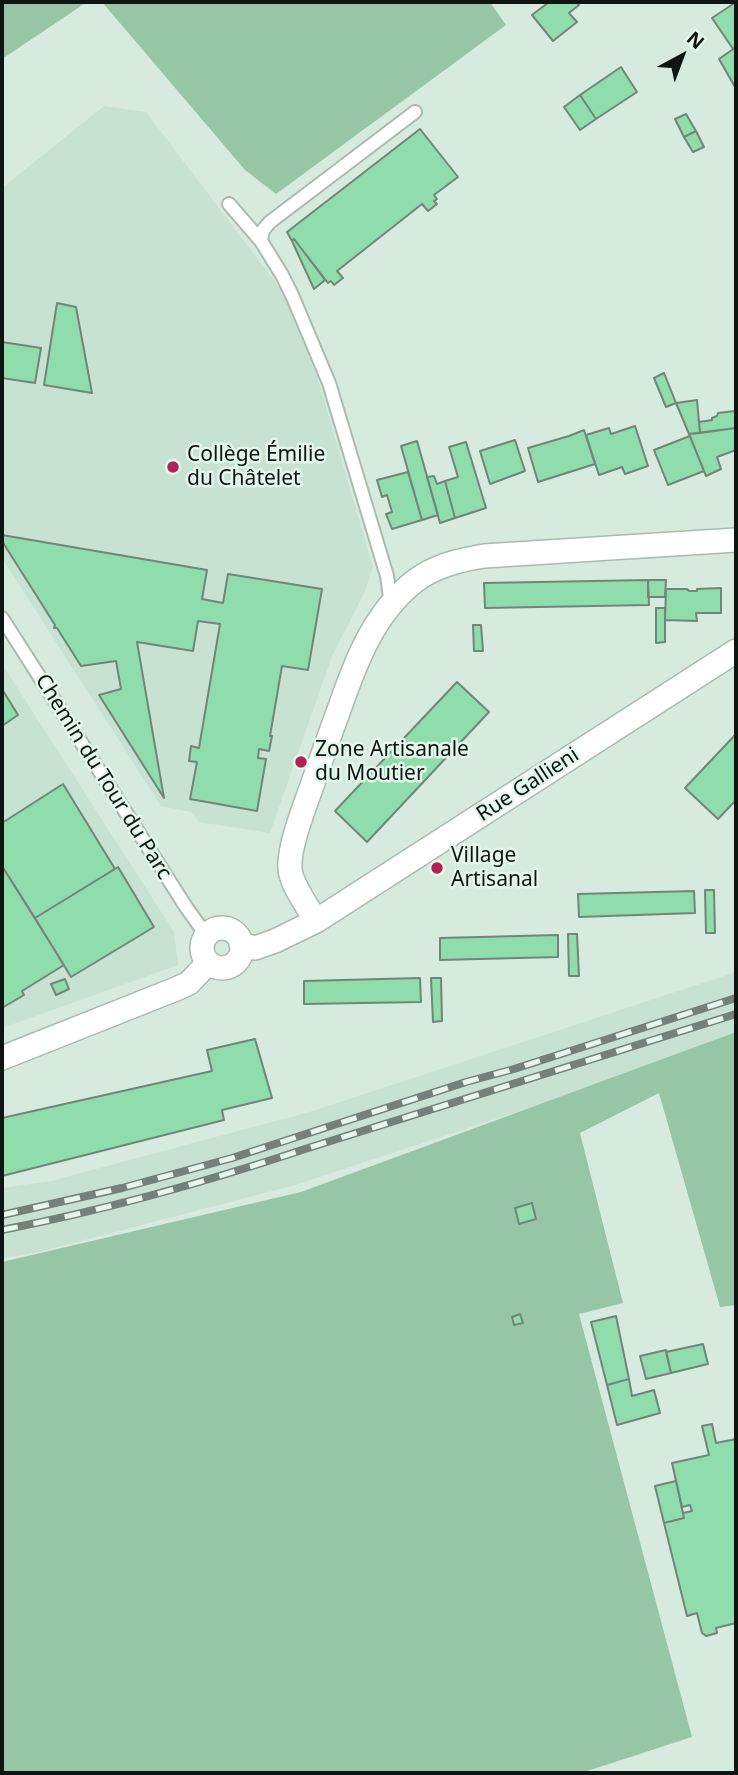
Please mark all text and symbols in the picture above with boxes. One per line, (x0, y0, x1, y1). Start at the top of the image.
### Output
north arrow (647, 21, 717, 91)
text: N (681, 25, 710, 55)
place label: Collège Émilie du Châtelet (187, 442, 325, 492)
marker: Collège Émilie du Châtelet (165, 459, 181, 475)
street label: Chemin du Tour du Parc (29, 670, 177, 884)
place label: Zone Artisanale du Moutier (315, 737, 469, 787)
street label: Rue Gallieni (472, 743, 584, 827)
marker: Zone Artisanale du Moutier (293, 754, 309, 770)
place label: Village Artisanal (451, 843, 538, 893)
marker: Village Artisanal (429, 860, 445, 876)

